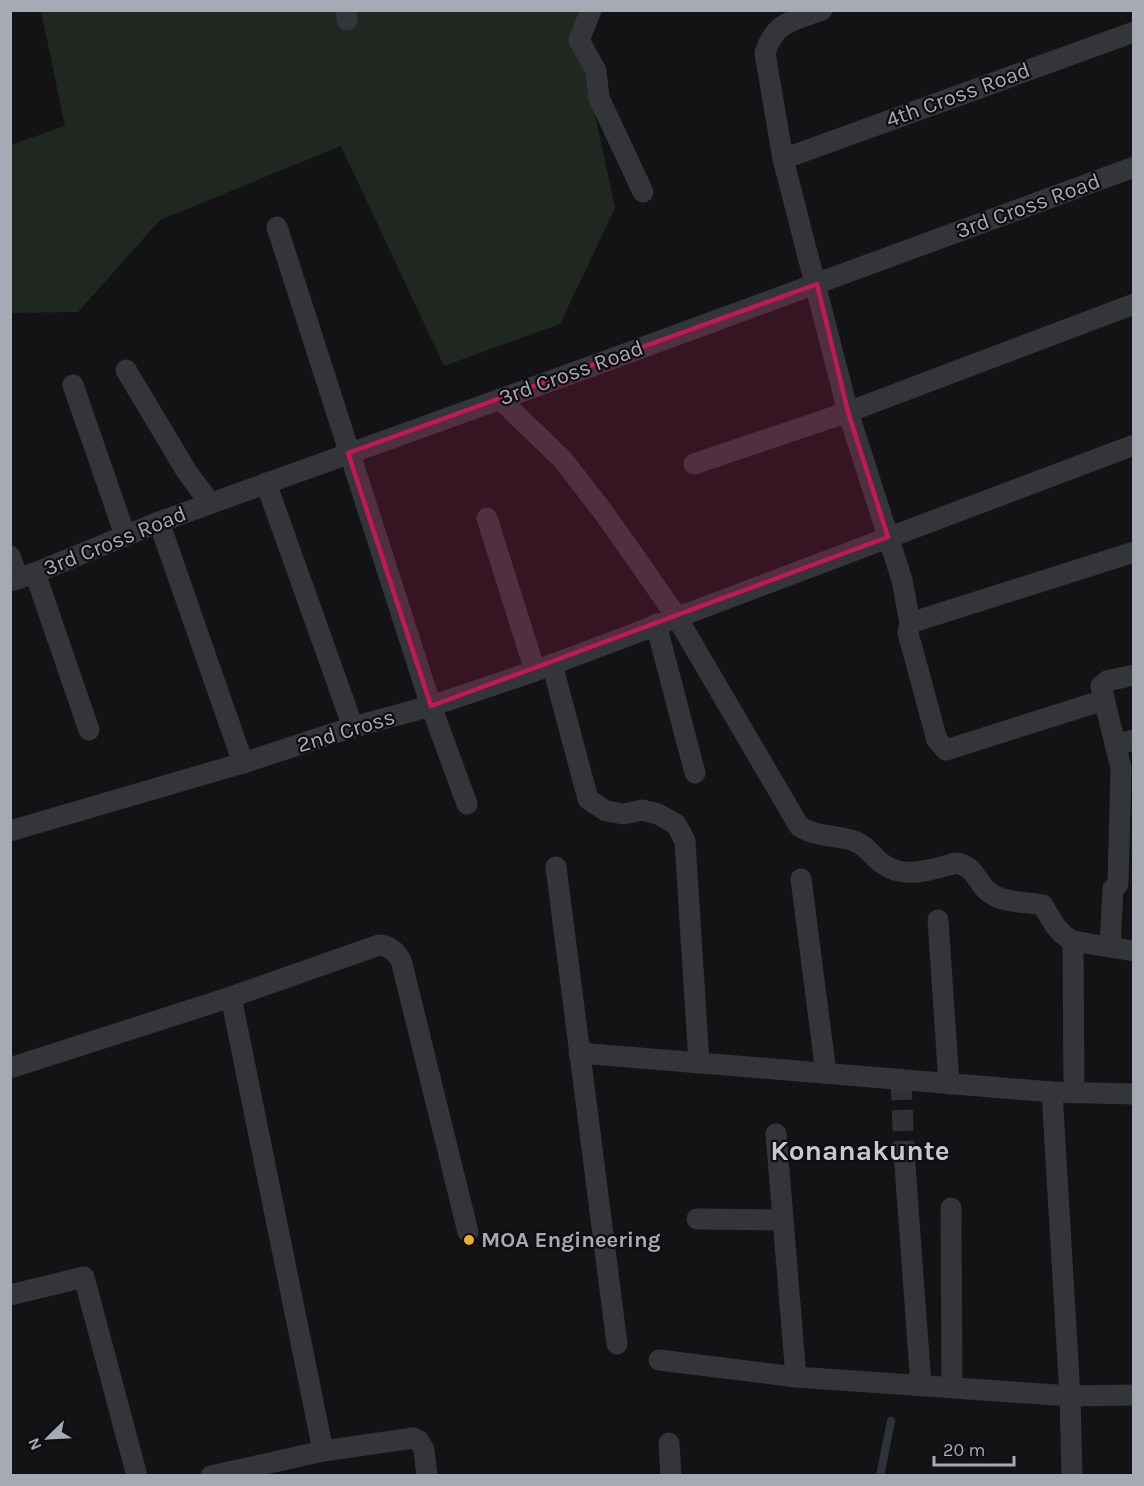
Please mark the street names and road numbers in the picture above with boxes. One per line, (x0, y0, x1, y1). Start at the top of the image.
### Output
street label: 4th Cross Road (882, 57, 1034, 133)
street label: 3rd Cross Road (952, 168, 1104, 244)
street label: 3rd Cross Road (495, 335, 647, 411)
street label: 3rd Cross Road (40, 501, 190, 581)
street label: 2nd Cross (294, 704, 398, 758)

